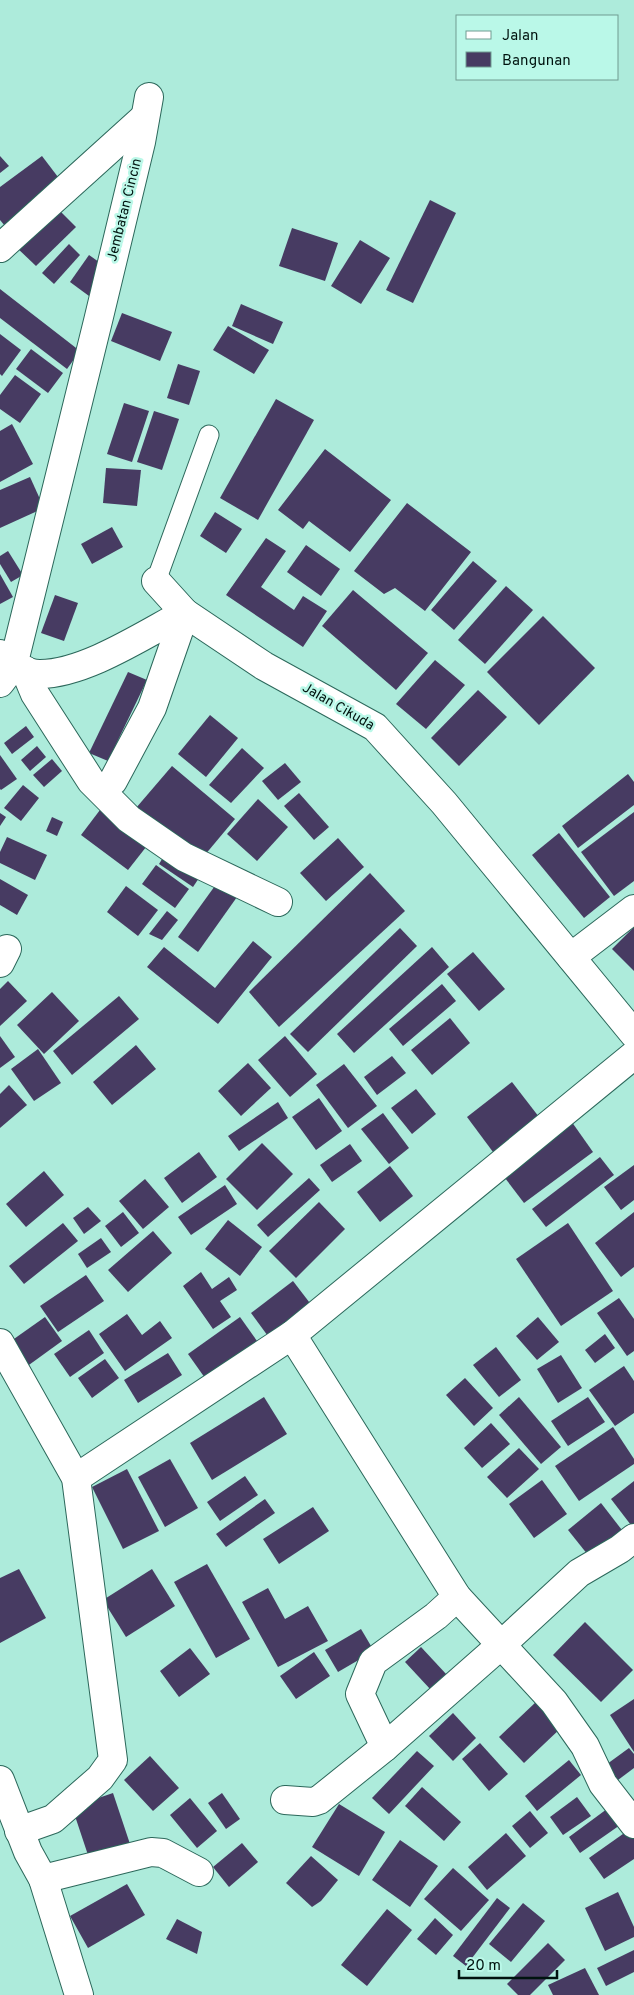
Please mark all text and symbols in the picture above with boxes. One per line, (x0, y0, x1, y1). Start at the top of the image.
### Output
legend (456, 15, 619, 80)
text: Jalan (502, 27, 539, 46)
text: Bangunan (502, 52, 571, 71)
street label: Jembatan Cincin (104, 157, 146, 263)
street label: Jalan Cikuda (299, 680, 377, 734)
scale bar (459, 1948, 556, 1980)
text: 20 m (466, 1957, 501, 1976)

